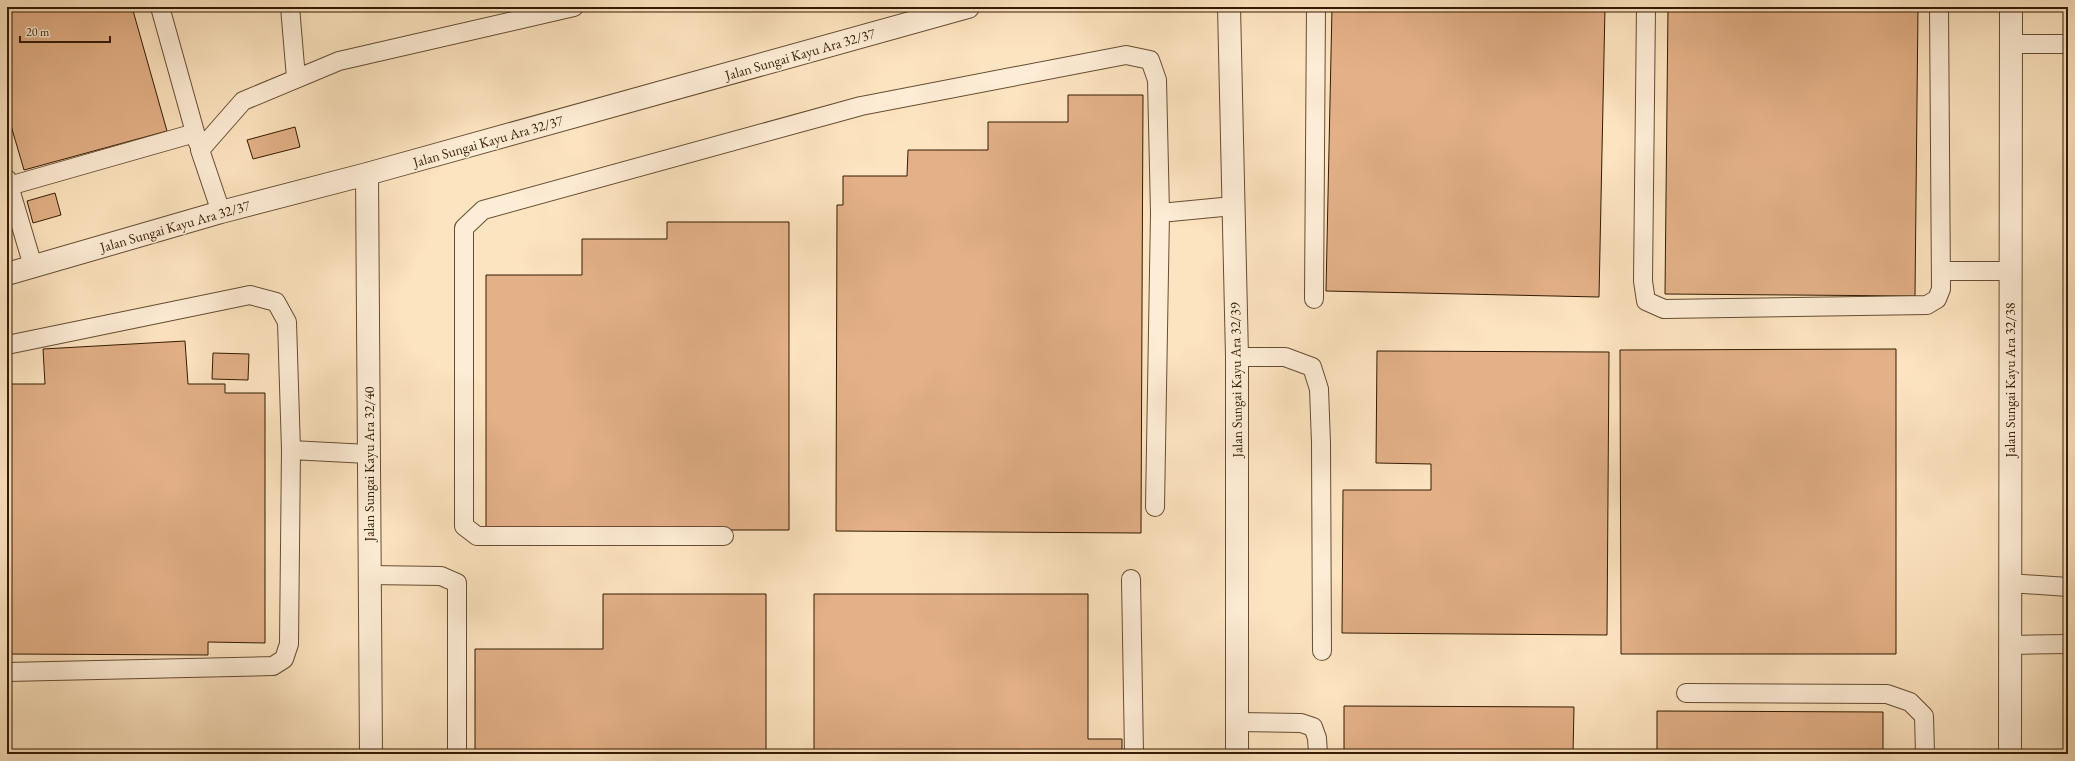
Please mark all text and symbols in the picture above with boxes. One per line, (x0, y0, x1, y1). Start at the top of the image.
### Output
scale bar (20, 18, 110, 44)
text: 20 m (26, 24, 50, 40)
street label: Jalan Sungai Kayu Ara 32/37 (722, 24, 877, 84)
street label: Jalan Sungai Kayu Ara 32/37 (410, 111, 565, 171)
street label: Jalan Sungai Kayu Ara 32/37 (97, 196, 252, 256)
street label: Jalan Sungai Kayu Ara 32/39 (1226, 302, 1246, 459)
street label: Jalan Sungai Kayu Ara 32/38 (2001, 302, 2019, 459)
street label: Jalan Sungai Kayu Ara 32/40 (360, 386, 378, 543)

